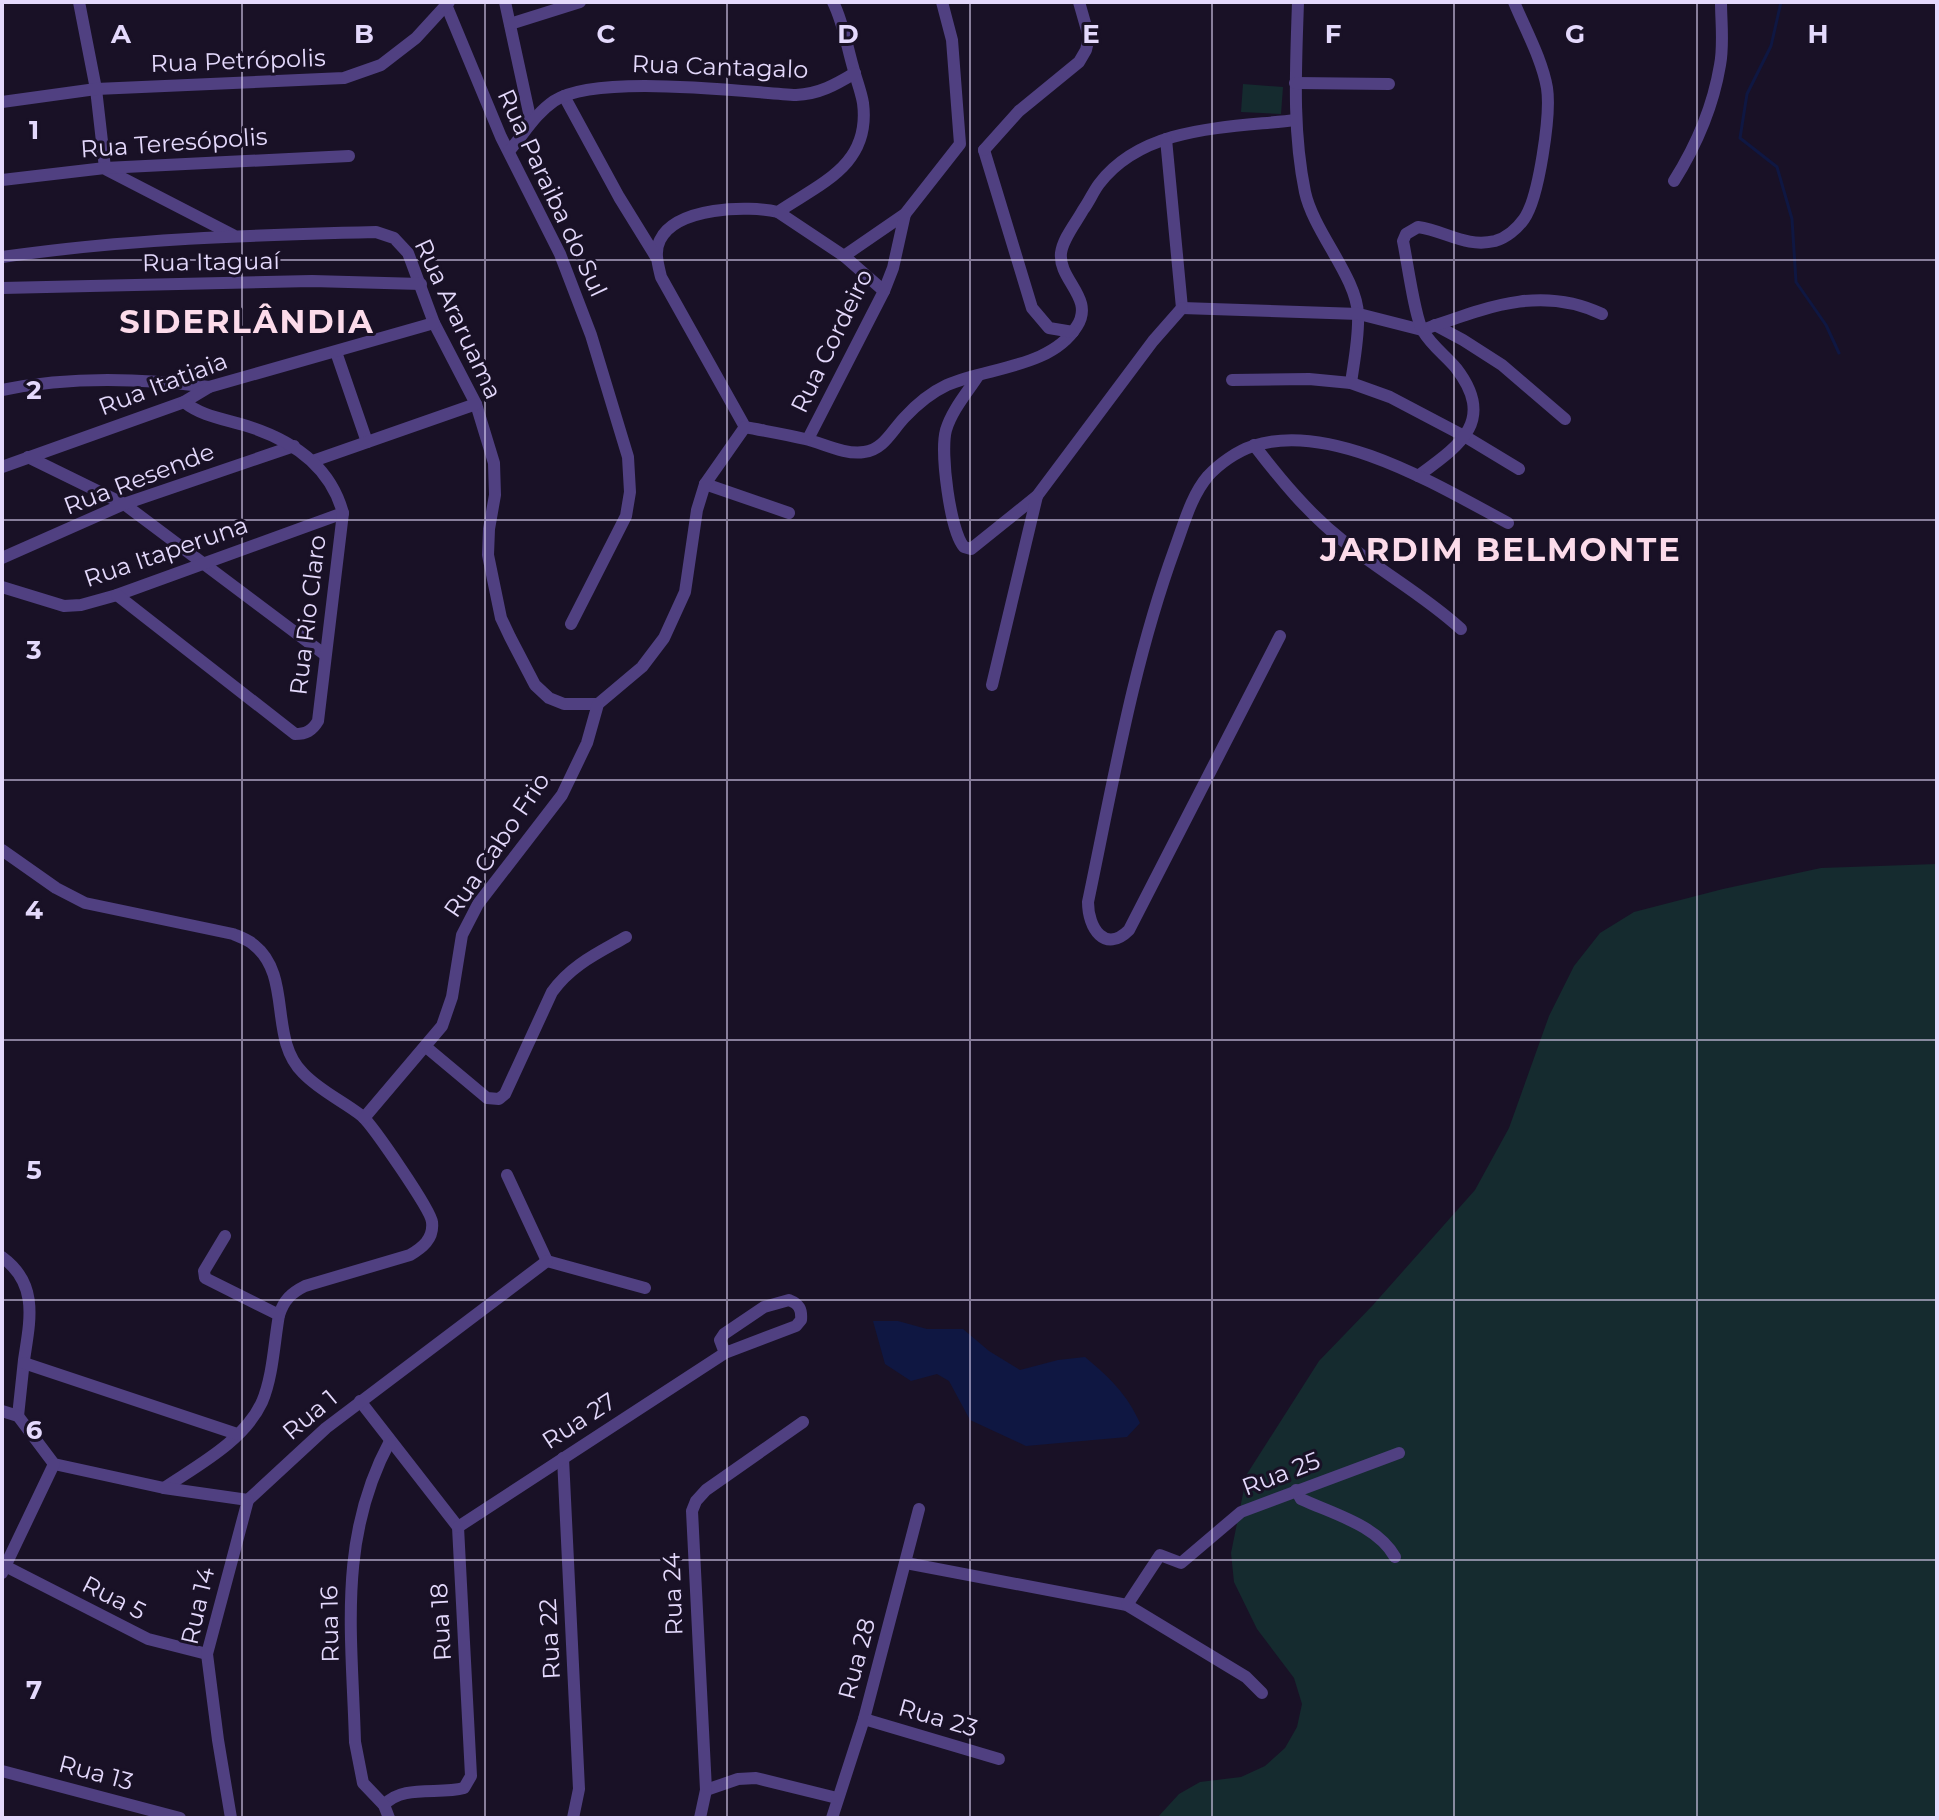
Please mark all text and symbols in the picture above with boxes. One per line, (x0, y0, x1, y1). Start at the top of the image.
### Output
text: A (110, 18, 132, 50)
text: B (354, 18, 374, 50)
text: C (597, 18, 616, 50)
text: D (837, 18, 859, 50)
text: E (1082, 18, 1100, 50)
text: F (1325, 18, 1341, 50)
text: G (1565, 18, 1585, 50)
text: H (1807, 18, 1829, 50)
street label: Rua Petrópolis (150, 43, 326, 78)
street label: Rua Cantagalo (631, 49, 809, 84)
street label: Rua Paraiba do Sul (492, 84, 613, 301)
text: 1 (29, 114, 39, 146)
street label: Rua Teresópolis (79, 122, 268, 164)
street label: Rua Araruama (409, 234, 508, 404)
street label: Rua Itaguaí (142, 246, 282, 277)
street label: Rua Cordeiro (784, 264, 879, 417)
district label: SIDERLÂNDIA (119, 302, 375, 341)
street label: Rua Itatiaia (94, 346, 231, 421)
text: 2 (26, 374, 42, 406)
street label: Rua Resende (59, 437, 218, 521)
street label: Rua Itaperuna (80, 510, 252, 593)
district label: JARDIM BELMONTE (1319, 530, 1682, 569)
street label: Rua Rio Claro (283, 533, 332, 697)
text: 3 (25, 634, 42, 666)
street label: Rua Cabo Frio (437, 767, 556, 923)
text: 4 (25, 894, 43, 926)
text: 5 (26, 1154, 42, 1186)
street label: Rua 1 (276, 1383, 343, 1446)
street label: Rua 27 (537, 1386, 621, 1455)
text: 6 (26, 1414, 43, 1446)
street label: Rua 25 (1238, 1445, 1324, 1502)
street label: Rua 24 (657, 1552, 688, 1636)
street label: Rua 14 (175, 1564, 220, 1647)
street label: Rua 5 (78, 1569, 151, 1626)
street label: Rua 18 (424, 1582, 457, 1662)
street label: Rua 16 (314, 1585, 345, 1663)
street label: Rua 22 (533, 1598, 566, 1680)
street label: Rua 28 (832, 1615, 881, 1703)
text: 7 (26, 1674, 42, 1706)
street label: Rua 23 (895, 1692, 981, 1743)
street label: Rua 13 (56, 1749, 137, 1796)

